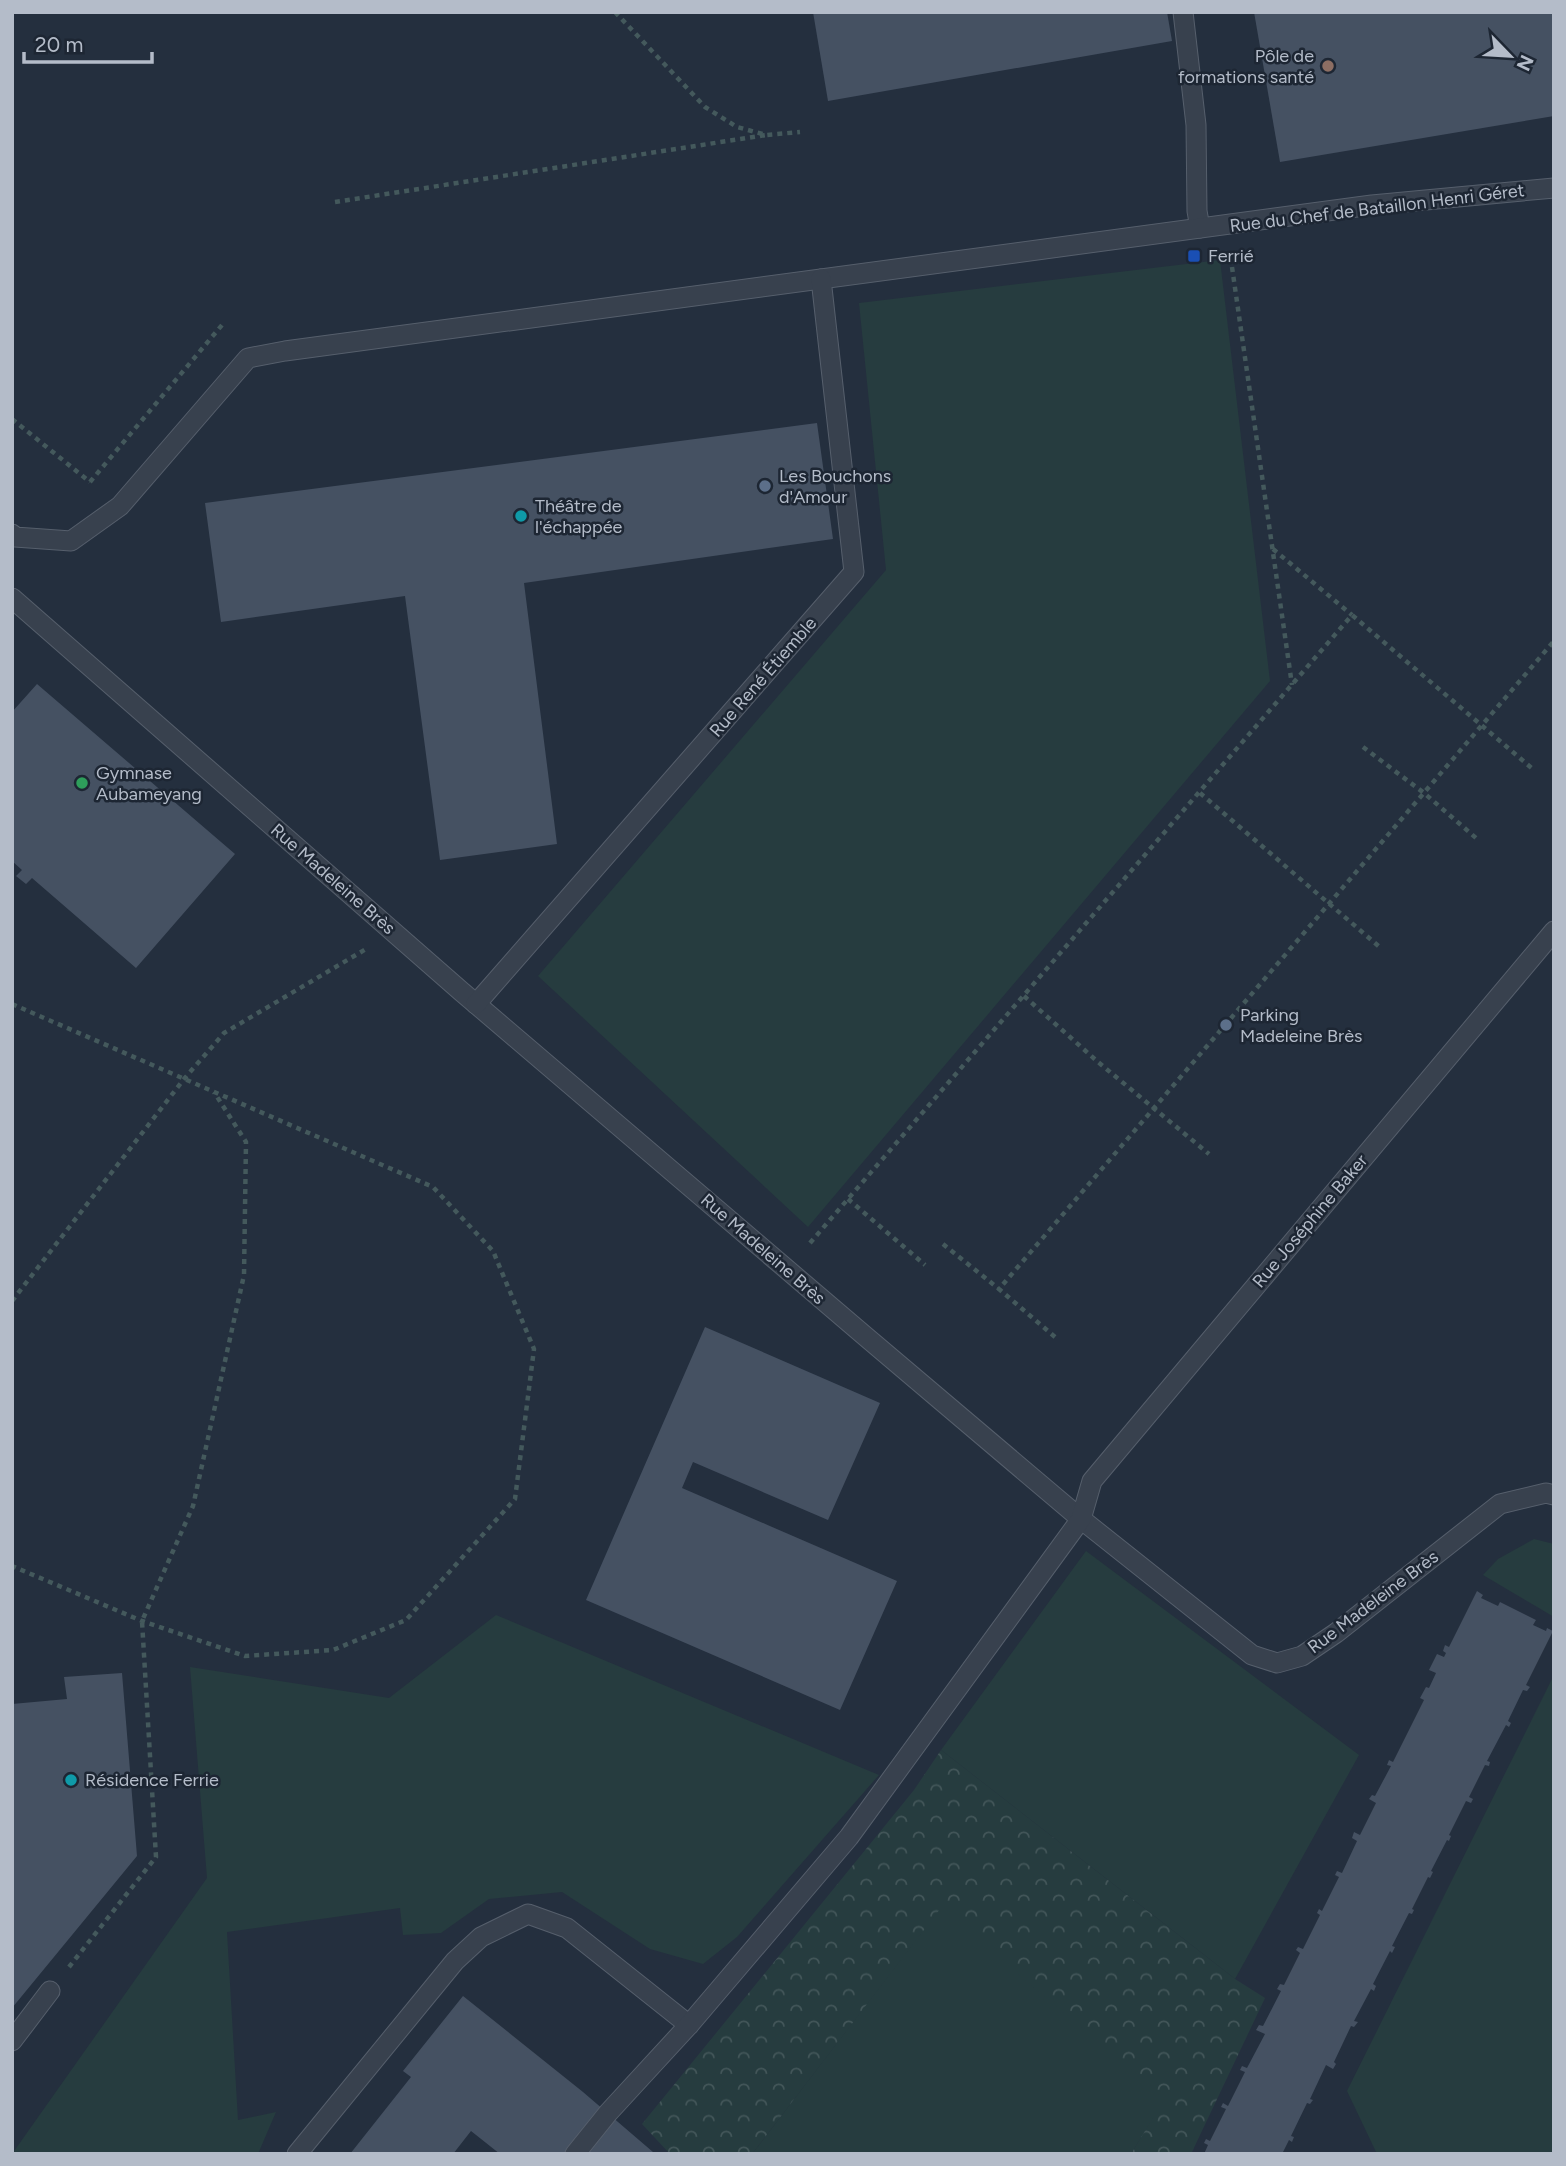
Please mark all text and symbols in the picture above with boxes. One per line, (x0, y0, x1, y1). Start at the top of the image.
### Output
scale bar (24, 21, 152, 65)
north arrow (1475, 21, 1545, 91)
text: 20 m (35, 32, 83, 57)
place label: Pôle de formations santé (1178, 45, 1314, 88)
text: N (1511, 51, 1538, 74)
marker: Pôle de formations santé (1320, 58, 1336, 74)
street label: Rue du Chef de Bataillon Henri Géret (1228, 179, 1526, 237)
place label: Ferrié (1208, 245, 1254, 267)
marker: Ferrié (1186, 248, 1202, 264)
place label: Les Bouchons d'Amour (779, 465, 891, 508)
marker: Les Bouchons d'Amour (757, 478, 773, 494)
place label: Théâtre de l'échappée (535, 495, 622, 538)
marker: Théâtre de l'échappée (513, 508, 529, 524)
street label: Rue René Étiemble (705, 612, 821, 742)
place label: Gymnase Aubameyang (96, 762, 202, 805)
marker: Gymnase Aubameyang (74, 775, 90, 791)
street label: Rue Madeleine Brès (266, 819, 400, 939)
place label: Parking Madeleine Brès (1240, 1004, 1362, 1047)
marker: Parking Madeleine Brès (1218, 1017, 1234, 1033)
street label: Rue Joséphine Baker (1248, 1150, 1372, 1292)
street label: Rue Madeleine Brès (696, 1189, 830, 1309)
street label: Rue Madeleine Brès (1303, 1546, 1443, 1658)
place label: Résidence Ferrie (85, 1769, 219, 1791)
marker: Résidence Ferrie (63, 1772, 79, 1788)

